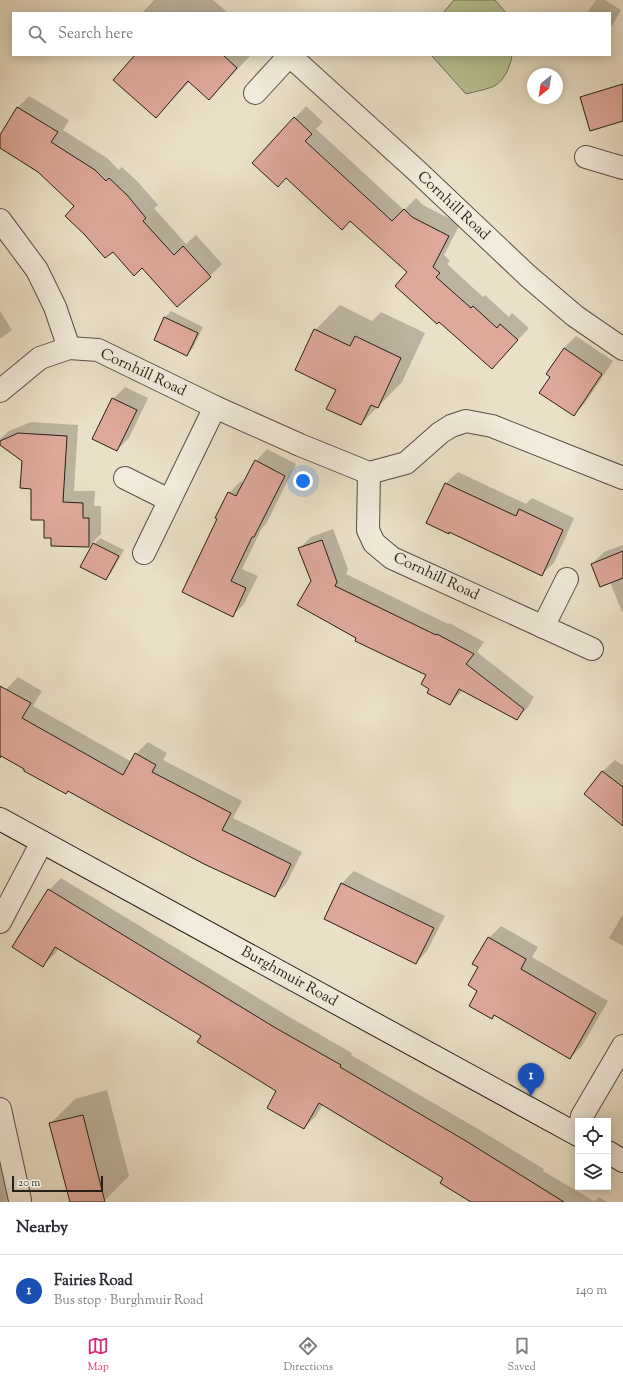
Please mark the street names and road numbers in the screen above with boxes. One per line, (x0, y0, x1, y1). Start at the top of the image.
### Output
street label: Cornhill Road (412, 167, 494, 246)
street label: Cornhill Road (97, 344, 190, 402)
street label: Cornhill Road (390, 548, 483, 606)
street label: Burghmuir Road (237, 942, 342, 1012)

